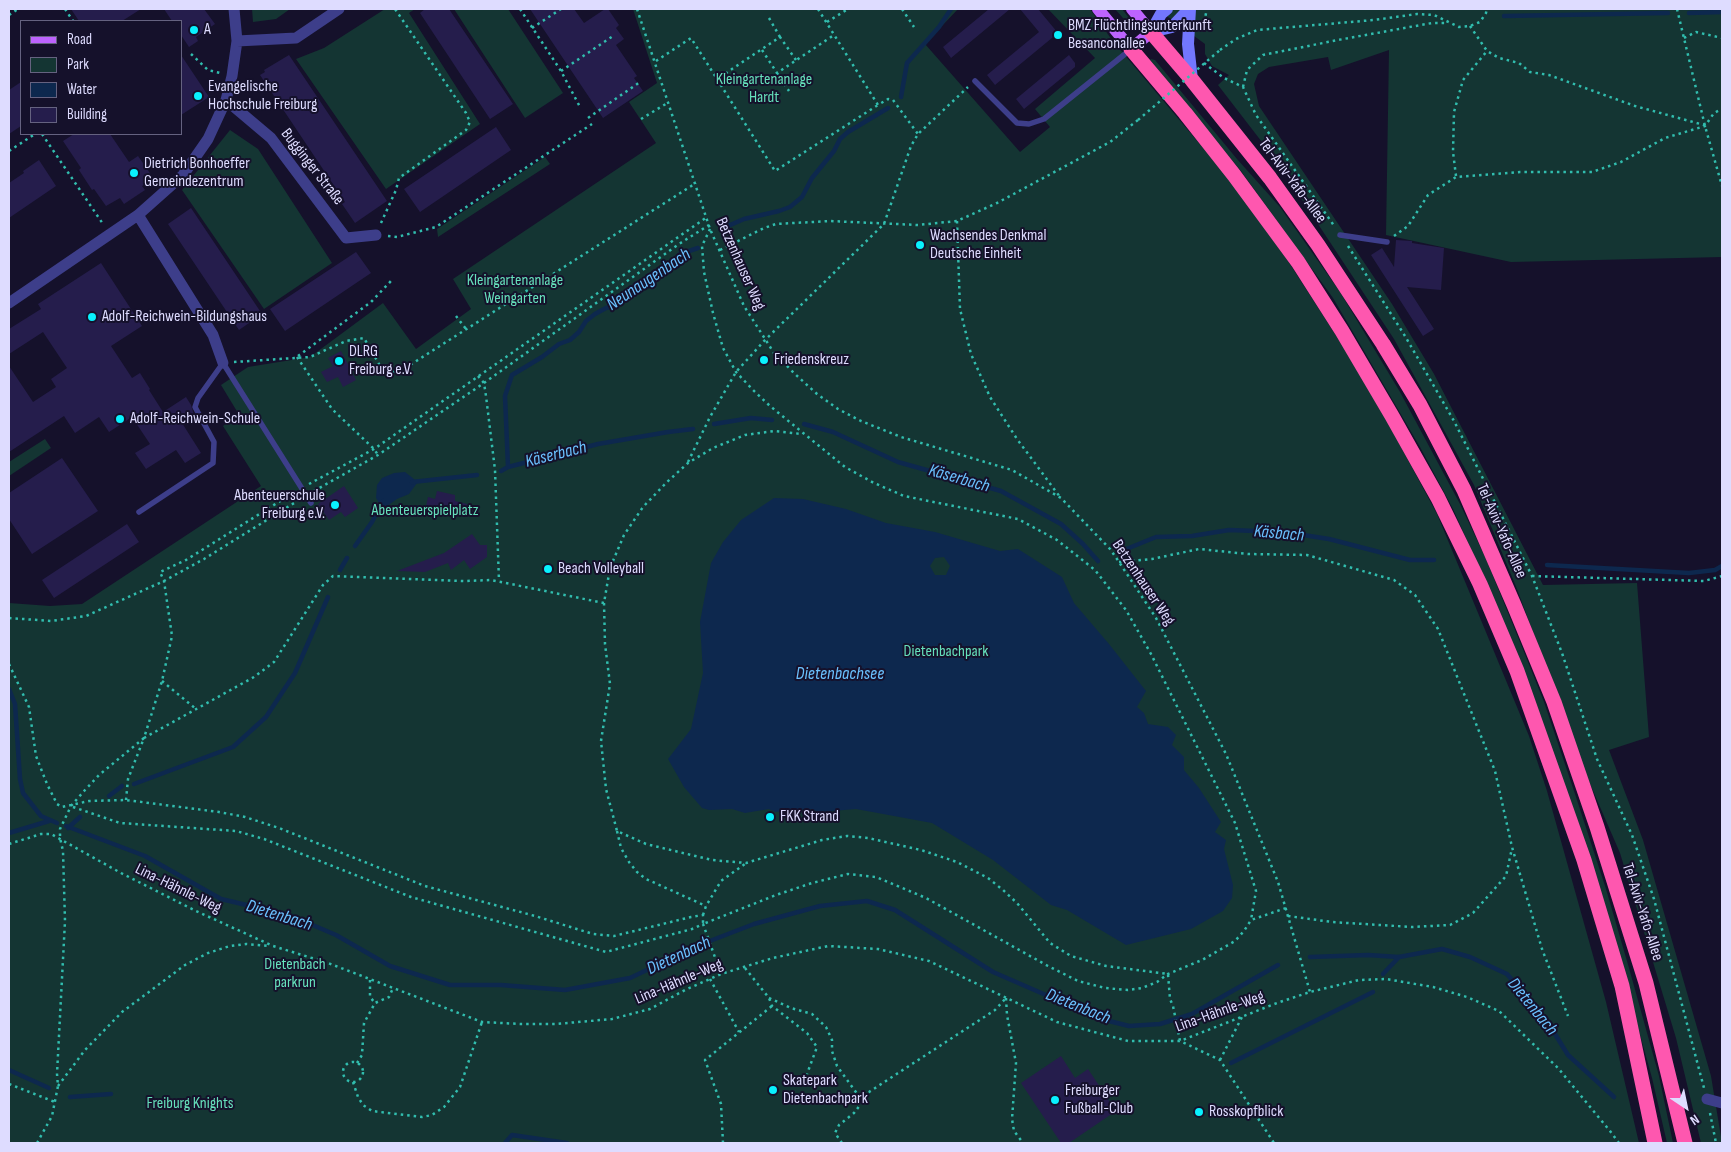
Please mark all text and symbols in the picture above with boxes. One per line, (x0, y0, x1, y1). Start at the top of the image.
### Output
place label: BMZ Flüchtlingsunterkunft Besanconallee (1068, 16, 1212, 54)
legend (20, 20, 182, 135)
place label: A (204, 20, 211, 40)
marker: A (188, 24, 200, 36)
marker: BMZ Flüchtlingsunterkunft Besanconallee (1052, 29, 1064, 41)
text: Road (67, 30, 92, 49)
text: Park (67, 55, 89, 74)
park label: Kleingartenanlage Hardt (716, 70, 812, 108)
place label: Evangelische Hochschule Freiburg (208, 77, 317, 115)
text: Water (67, 80, 97, 99)
marker: Evangelische Hochschule Freiburg (192, 90, 204, 102)
text: Building (67, 105, 107, 124)
street label: Bugginger Straße (276, 125, 348, 209)
street label: Tel-Aviv-Yafo-Allee (1254, 135, 1330, 227)
place label: Dietrich Bonhoeffer Gemeindezentrum (144, 154, 250, 192)
marker: Dietrich Bonhoeffer Gemeindezentrum (128, 167, 140, 179)
street label: Betzenhauser Weg (711, 215, 769, 313)
place label: Wachsendes Denkmal Deutsche Einheit (930, 226, 1046, 264)
marker: Wachsendes Denkmal Deutsche Einheit (914, 239, 926, 251)
water label: Neunaugenbach (603, 244, 695, 316)
park label: Kleingartenanlage Weingarten (467, 271, 563, 309)
place label: Adolf-Reichwein-Bildungshaus (102, 307, 267, 327)
marker: Adolf-Reichwein-Bildungshaus (86, 311, 98, 323)
place label: DLRG Freiburg e.V. (349, 342, 412, 380)
place label: Friedenskreuz (774, 350, 849, 370)
marker: Friedenskreuz (758, 354, 770, 366)
marker: DLRG Freiburg e.V. (333, 355, 345, 367)
place label: Adolf-Reichwein-Schule (130, 409, 260, 429)
marker: Adolf-Reichwein-Schule (114, 413, 126, 425)
water label: Käserbach (523, 437, 589, 473)
water label: Käserbach (926, 460, 992, 498)
street label: Tel-Aviv-Yafo-Allee (1472, 481, 1530, 581)
place label: Abenteuerschule Freiburg e.V. (234, 486, 325, 524)
marker: Abenteuerschule Freiburg e.V. (329, 499, 341, 511)
park label: Abenteuerspielplatz (372, 501, 478, 521)
water label: Käsbach (1253, 521, 1305, 547)
street label: Betzenhauser Weg (1107, 536, 1179, 630)
place label: Beach Volleyball (558, 559, 644, 579)
marker: Beach Volleyball (542, 563, 554, 575)
park label: Dietenbachpark (904, 642, 988, 662)
water label: Dietenbachsee (796, 663, 884, 685)
place label: FKK Strand (780, 807, 839, 827)
marker: FKK Strand (764, 811, 776, 823)
street label: Lina-Hähnle-Weg (132, 860, 224, 918)
street label: Tel-Aviv-Yafo-Allee (1617, 861, 1667, 963)
water label: Dietenbach (243, 896, 315, 936)
water label: Dietenbach (644, 932, 714, 980)
park label: Dietenbach parkrun (264, 955, 326, 993)
street label: Lina-Hähnle-Weg (632, 955, 726, 1009)
water label: Dietenbach (1502, 974, 1562, 1040)
water label: Dietenbach (1042, 984, 1114, 1030)
street label: Lina-Hähnle-Weg (1173, 987, 1267, 1037)
place label: Skatepark Dietenbachpark (783, 1071, 868, 1109)
place label: Freiburger Fußball-Club (1065, 1081, 1133, 1119)
north arrow (1661, 1082, 1711, 1132)
marker: Skatepark Dietenbachpark (767, 1084, 779, 1096)
park label: Freiburg Knights (146, 1094, 234, 1114)
marker: Freiburger Fußball-Club (1049, 1094, 1061, 1106)
place label: Rosskopfblick (1209, 1102, 1283, 1122)
marker: Rosskopfblick (1193, 1106, 1205, 1118)
text: N (1687, 1111, 1703, 1129)

